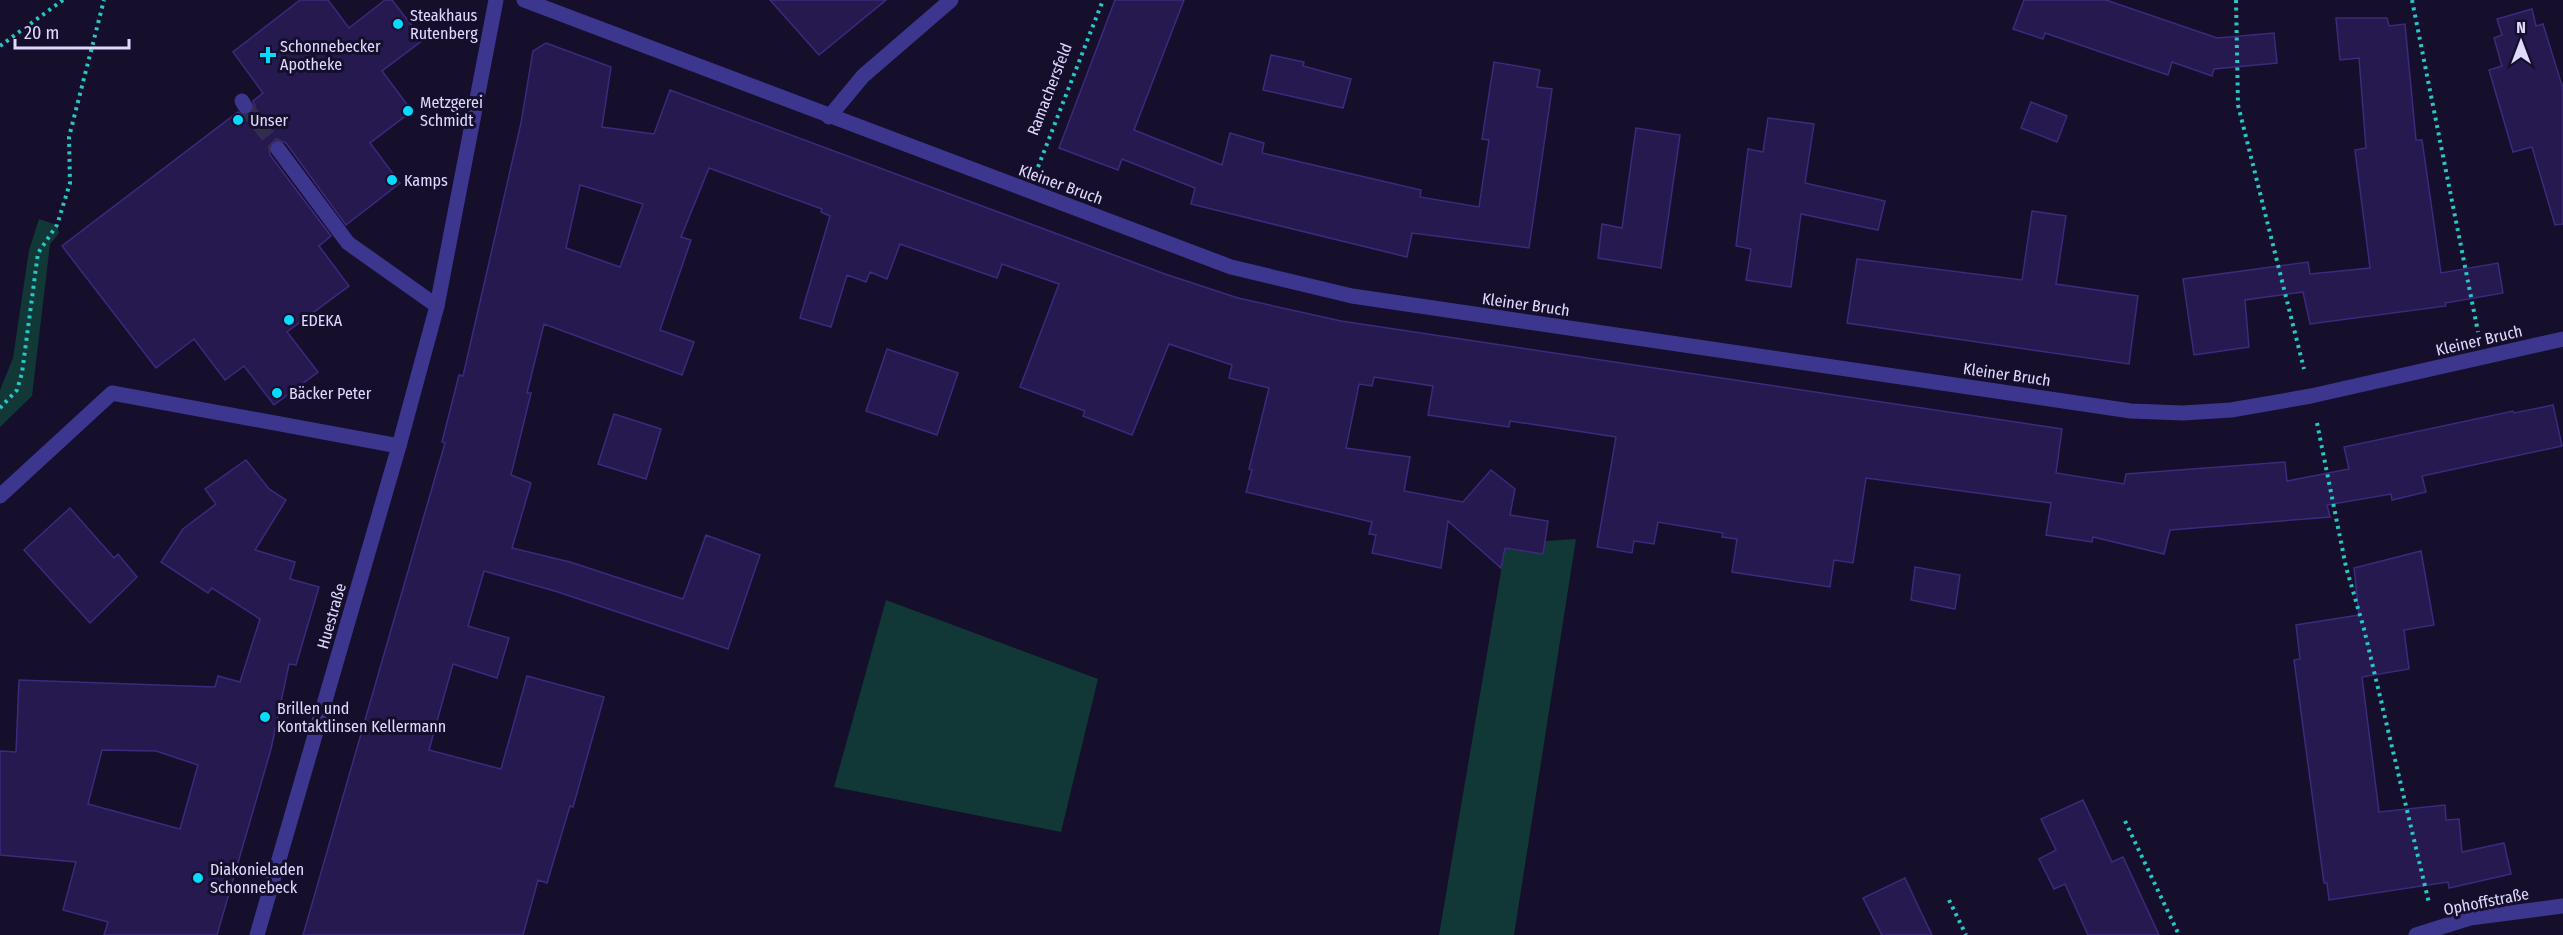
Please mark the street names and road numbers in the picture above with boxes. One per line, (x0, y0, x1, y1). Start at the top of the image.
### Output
street label: Ramachersfeld (1023, 40, 1076, 138)
street label: Kleiner Bruch (1016, 160, 1106, 208)
street label: Kleiner Bruch (1481, 289, 1571, 320)
street label: Kleiner Bruch (2434, 321, 2524, 360)
street label: Kleiner Bruch (1962, 359, 2052, 390)
street label: Huestraße (313, 581, 350, 651)
street label: Ophoffstraße (2442, 884, 2531, 919)

